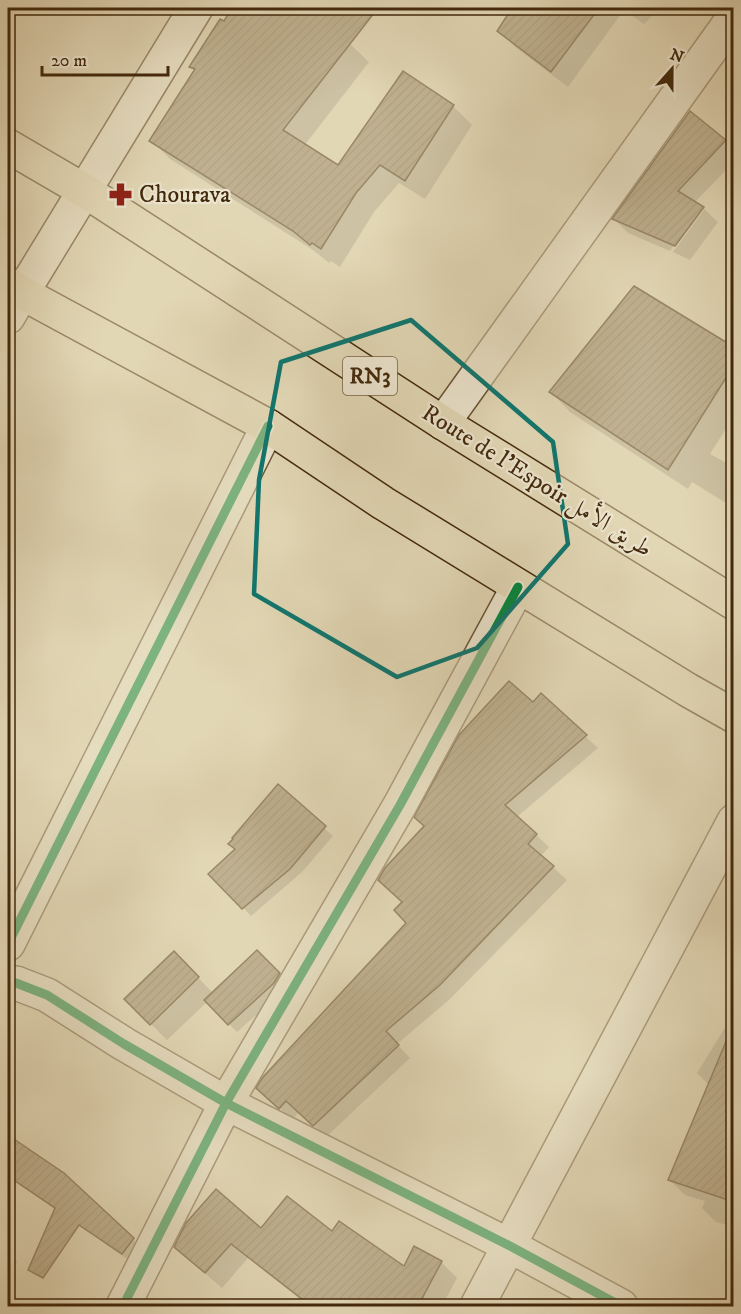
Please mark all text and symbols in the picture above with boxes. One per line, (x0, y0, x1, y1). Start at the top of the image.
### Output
scale bar (42, 39, 168, 77)
north arrow (642, 39, 702, 99)
text: N (667, 44, 687, 68)
text: 20 m (51, 50, 87, 72)
place label: Chourava (139, 180, 231, 210)
pharmacy icon: Chourava (108, 182, 134, 208)
road number: RN3 (343, 357, 397, 395)
street label: Route de l’Espoir طريق الأمل (416, 396, 659, 565)

